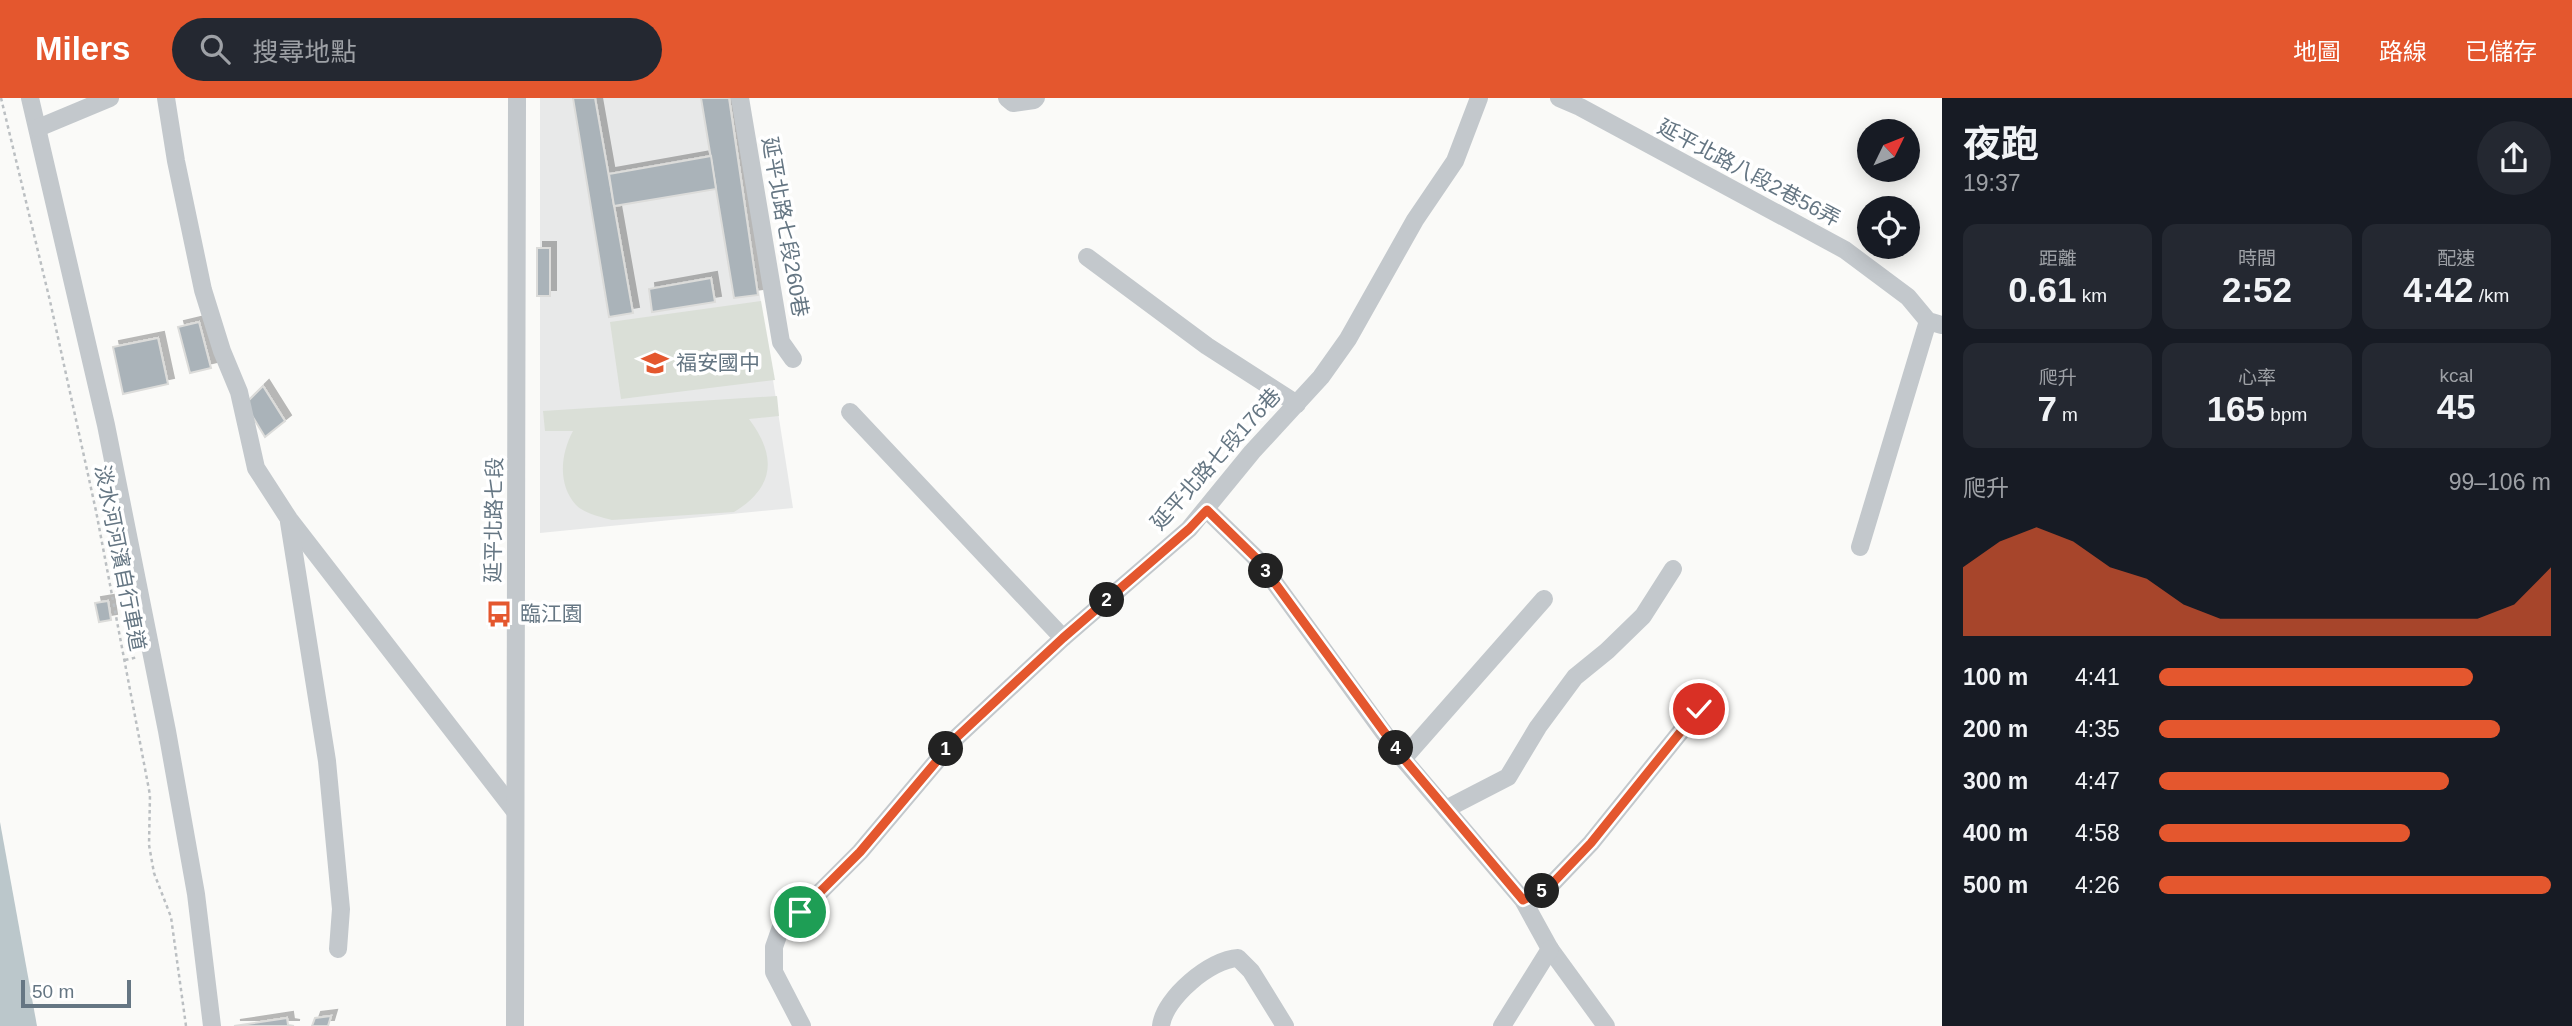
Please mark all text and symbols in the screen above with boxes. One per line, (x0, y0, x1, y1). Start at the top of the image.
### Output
search box (172, 18, 662, 81)
text: Milers (35, 30, 130, 67)
icon: search (196, 30, 234, 68)
text: 搜尋地點 (252, 37, 356, 67)
text: 地圖 (2293, 38, 2341, 65)
text: 路線 (2379, 38, 2427, 65)
text: 已儲存 (2465, 38, 2537, 65)
street label: 延平北路八段2巷56弄 (1654, 115, 1844, 230)
north arrow (1857, 119, 1920, 182)
map controls (1857, 119, 1920, 259)
button: share (2477, 121, 2551, 195)
text: 夜跑 (1963, 123, 2039, 165)
street label: 延平北路七段260巷 (758, 135, 813, 319)
text: 19:37 (1963, 170, 2021, 196)
button: locate (1857, 196, 1920, 259)
text: 距離 (2039, 248, 2077, 269)
text: 時間 (2238, 248, 2276, 269)
text: 配速 (2437, 248, 2475, 269)
text: 0.61 (2008, 270, 2076, 309)
text: 2:52 (2222, 270, 2292, 309)
text: 4:42 (2403, 270, 2473, 309)
text: km (2076, 285, 2107, 306)
text: /km (2473, 285, 2509, 306)
school or university icon: 福安國中 (640, 348, 670, 378)
place label: 福安國中 (676, 351, 760, 374)
text: kcal (2439, 365, 2473, 386)
text: 爬升 (2039, 367, 2077, 388)
text: 心率 (2238, 367, 2276, 388)
street label: 延平北路七段176巷 (1146, 383, 1285, 534)
text: 45 (2437, 387, 2476, 426)
text: 7 (2037, 389, 2057, 428)
text: 165 (2207, 389, 2265, 428)
text: m (2057, 404, 2078, 425)
text: bpm (2265, 404, 2307, 425)
street label: 延平北路七段 (481, 457, 506, 583)
street label: 淡水河河濱自行車道 (91, 463, 150, 653)
text: 99–106 m (2449, 469, 2551, 495)
text: 爬升 (1963, 475, 2009, 501)
pin: 3 (1248, 554, 1284, 588)
text: 3 (1260, 560, 1271, 581)
pin: 2 (1090, 582, 1124, 618)
text: 2 (1101, 589, 1112, 610)
bus stop icon: 臨江園 (484, 599, 514, 629)
place label: 臨江園 (520, 602, 583, 625)
text: 100 m (1963, 664, 2028, 690)
text: 4:41 (2075, 664, 2120, 690)
pin (1669, 679, 1729, 739)
icon: check (1680, 690, 1718, 728)
text: 200 m (1963, 716, 2028, 742)
text: 4:35 (2075, 716, 2120, 742)
pin: 4 (1378, 730, 1414, 766)
pin: 1 (928, 732, 964, 766)
text: 4 (1390, 737, 1401, 758)
text: 1 (940, 738, 951, 759)
text: 300 m (1963, 768, 2028, 794)
text: 4:47 (2075, 768, 2120, 794)
text: 400 m (1963, 820, 2028, 846)
text: 4:58 (2075, 820, 2120, 846)
text: 500 m (1963, 872, 2028, 898)
text: 4:26 (2075, 872, 2120, 898)
pin: 5 (1524, 874, 1560, 908)
text: 5 (1536, 880, 1547, 901)
pin (770, 882, 830, 942)
icon: arrive (781, 893, 819, 931)
scale bar (21, 977, 131, 1009)
text: 50 m (32, 981, 74, 1002)

